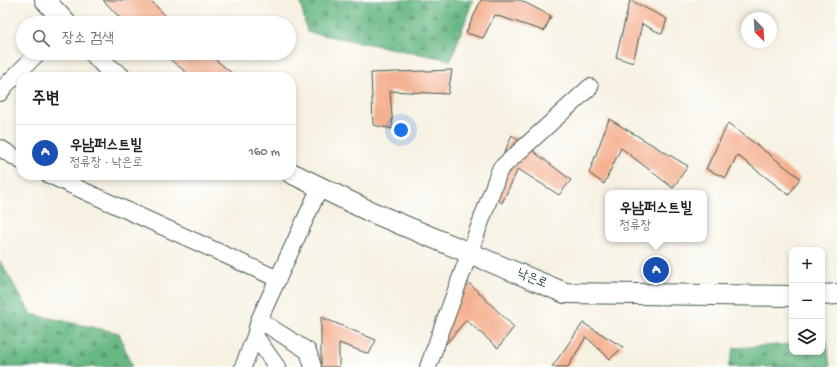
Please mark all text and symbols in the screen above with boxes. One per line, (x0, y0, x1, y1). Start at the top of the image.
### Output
north arrow (741, 12, 777, 48)
search box (16, 16, 296, 60)
icon: search (30, 27, 52, 49)
text: 장소 검색 (62, 30, 114, 48)
text: 주변 (32, 90, 59, 110)
your location (391, 120, 411, 140)
text: 우남퍼스트빌 (70, 137, 142, 155)
text: A (41, 145, 49, 160)
text: 160 m (248, 145, 280, 160)
text: 정류장 · 낙은로 (70, 156, 143, 171)
popup (605, 190, 707, 242)
text: 우남퍼스트빌 (620, 200, 692, 218)
text: 정류장 (620, 219, 651, 234)
map controls (789, 247, 825, 355)
button: + (789, 247, 825, 283)
pin: A (643, 255, 669, 285)
street label: 낙은로 (515, 266, 549, 292)
button: − (789, 283, 825, 319)
button: layers (789, 319, 825, 355)

